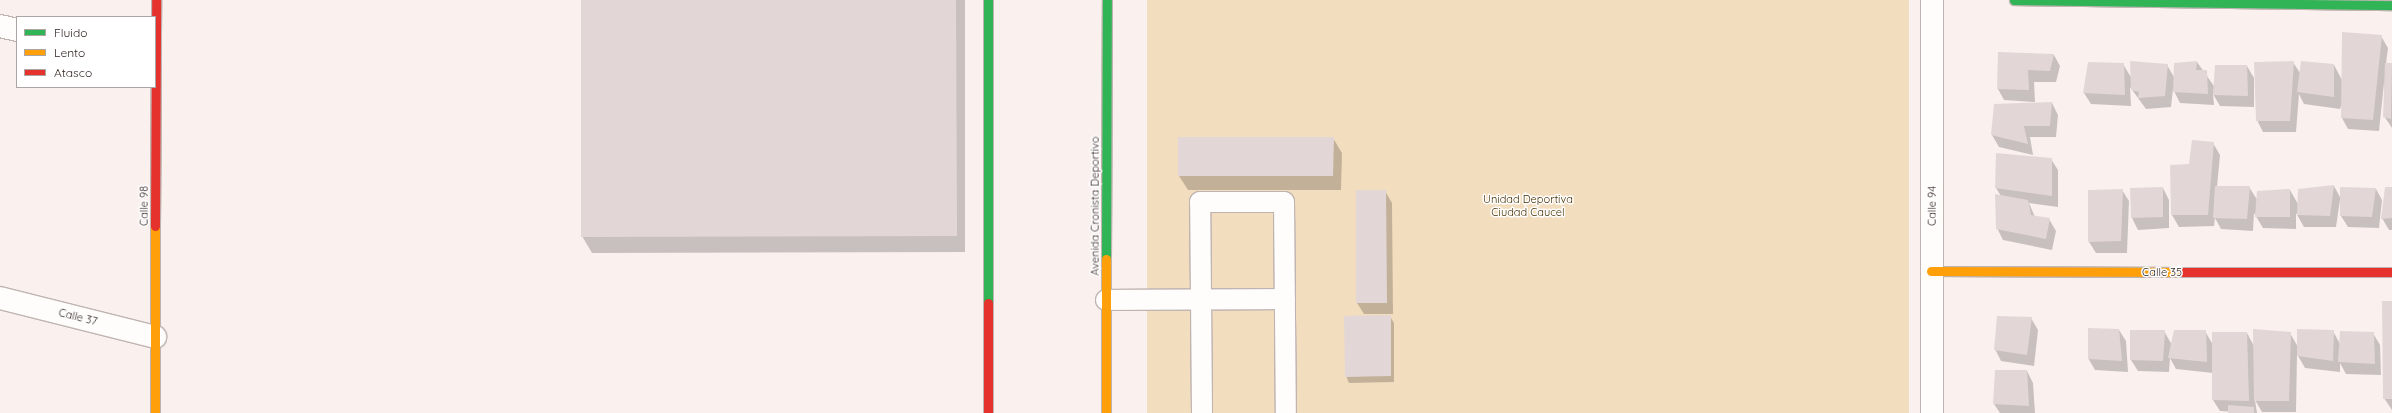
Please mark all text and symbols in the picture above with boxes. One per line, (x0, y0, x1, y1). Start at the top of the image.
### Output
legend (16, 16, 156, 88)
text: Fluido (54, 25, 87, 40)
text: Lento (54, 45, 85, 60)
text: Atasco (54, 65, 92, 80)
street label: Avenida Cronista Deportivo (1088, 136, 1102, 276)
street label: Calle 98 (137, 186, 151, 226)
street label: Calle 94 (1925, 186, 1939, 226)
park label: Unidad Deportiva Ciudad Caucel (1483, 193, 1573, 219)
street label: Calle 35 (2142, 265, 2182, 279)
street label: Calle 37 (57, 306, 99, 328)

